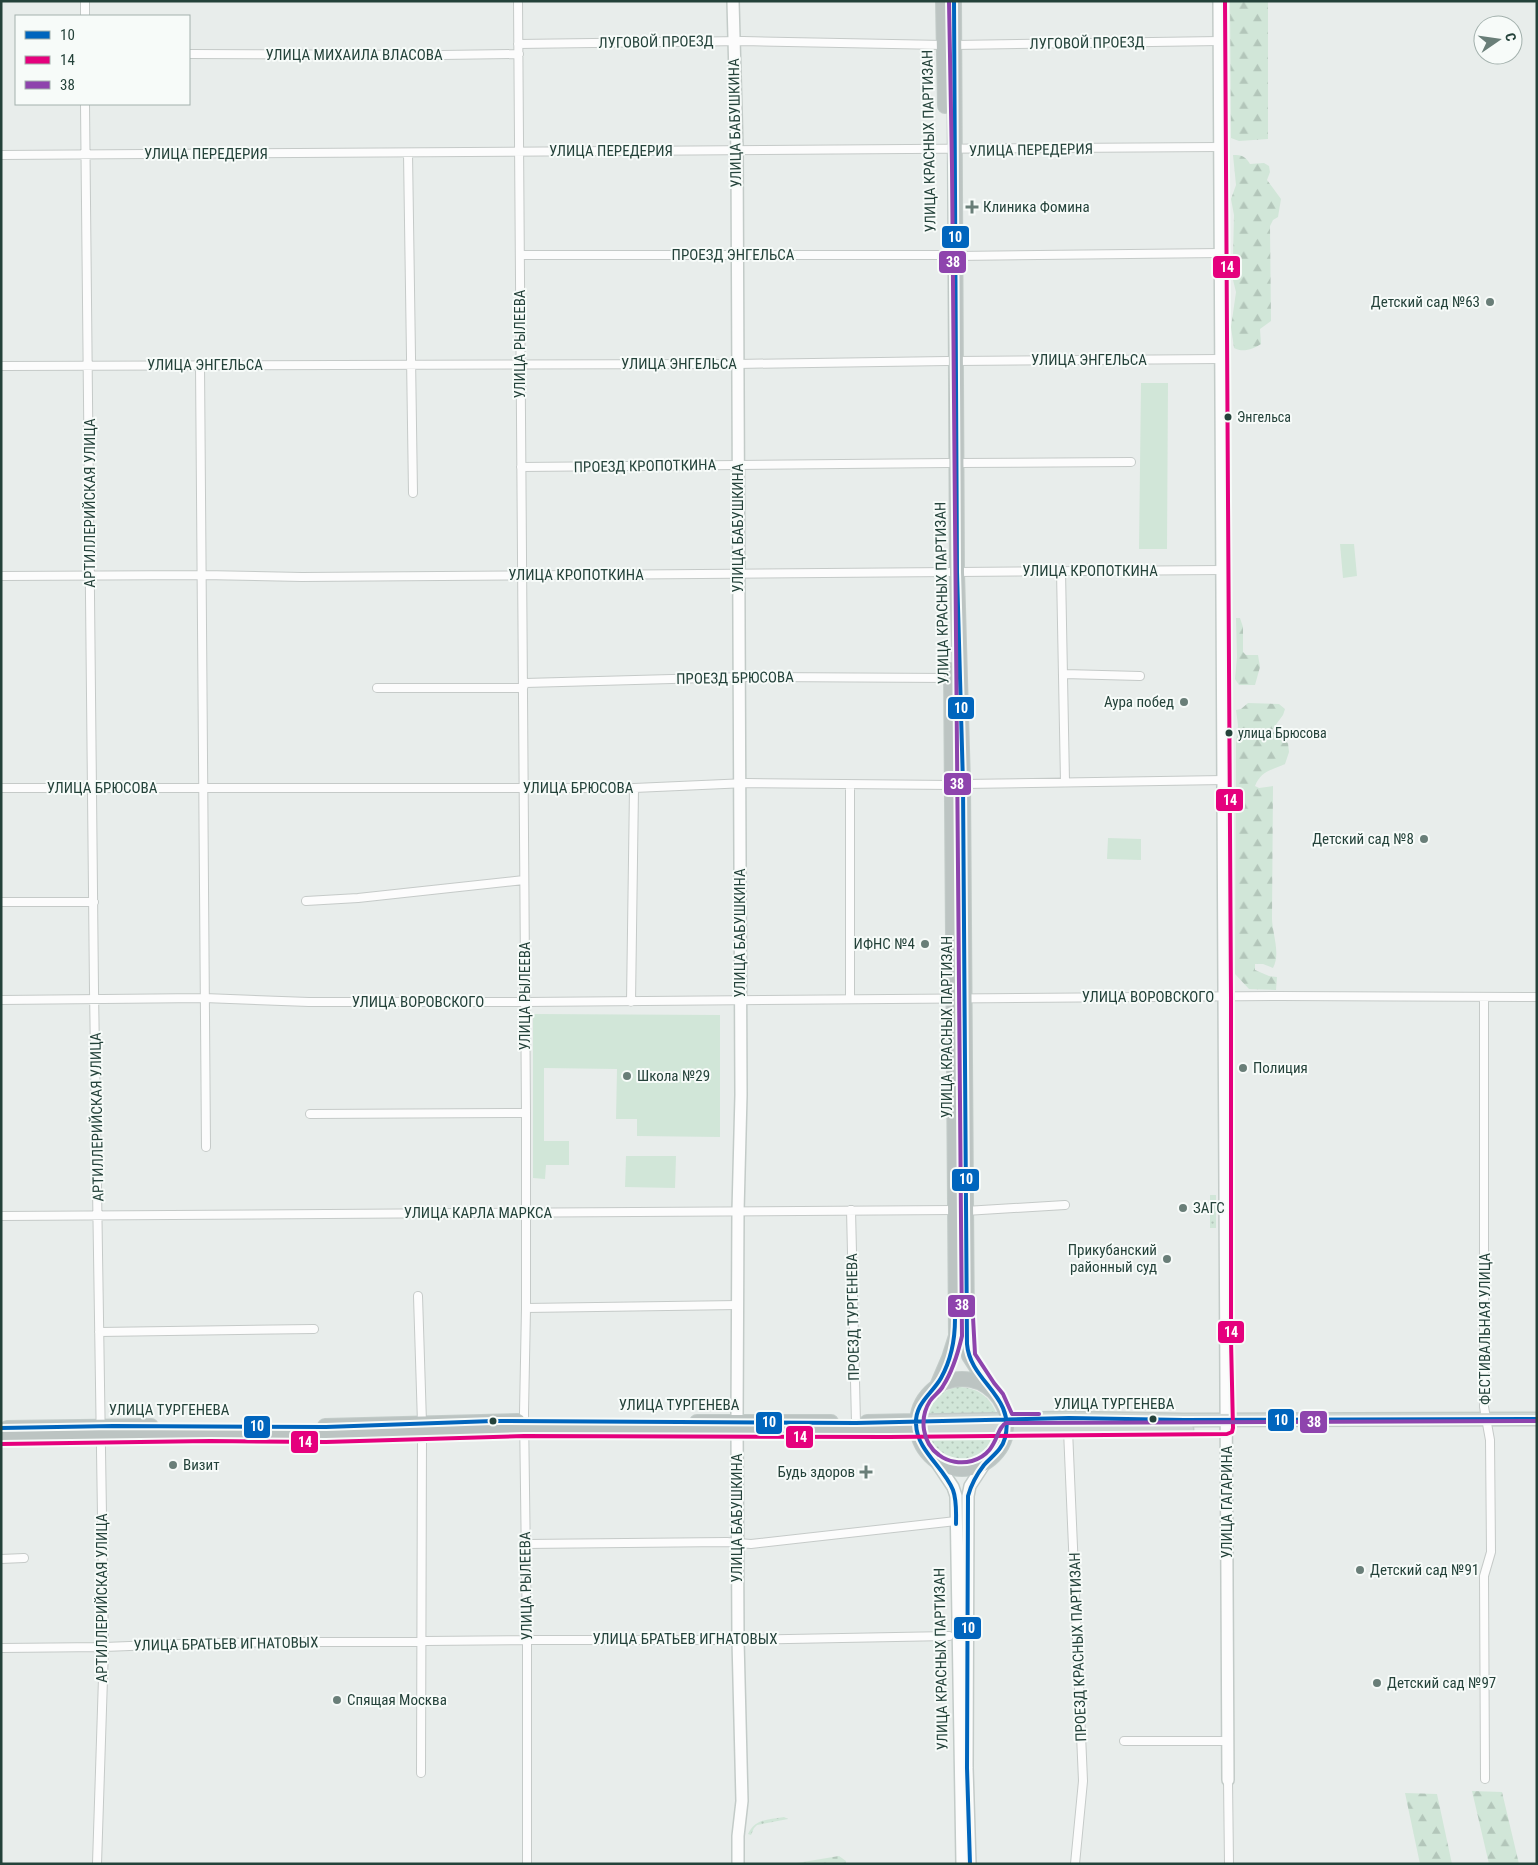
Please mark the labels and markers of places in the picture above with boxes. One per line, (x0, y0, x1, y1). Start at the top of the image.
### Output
place label: Клиника Фомина (983, 198, 1090, 216)
marker: Клиника Фомина (965, 200, 979, 214)
place label: Детский сад №63 (1371, 293, 1480, 311)
marker: Детский сад №63 (1484, 296, 1496, 308)
place label: Энгельса (1237, 409, 1291, 425)
marker: Энгельса (1223, 412, 1233, 422)
place label: Аура побед (1104, 693, 1174, 711)
marker: Аура побед (1178, 696, 1190, 708)
place label: улица Брюсова (1238, 725, 1327, 741)
marker: улица Брюсова (1224, 728, 1234, 738)
place label: Детский сад №8 (1312, 830, 1414, 848)
marker: Детский сад №8 (1418, 833, 1430, 845)
place label: ИФНС №4 (854, 935, 915, 953)
marker: ИФНС №4 (919, 938, 931, 950)
place label: Полиция (1253, 1059, 1308, 1077)
marker: Полиция (1237, 1062, 1249, 1074)
place label: Школа №29 (637, 1067, 710, 1085)
marker: Школа №29 (621, 1070, 633, 1082)
place label: ЗАГС (1193, 1199, 1225, 1217)
marker: ЗАГС (1177, 1202, 1189, 1214)
place label: Прикубанский районный суд (1068, 1241, 1157, 1276)
marker: Прикубанский районный суд (1161, 1253, 1173, 1265)
unlabelled marker (1148, 1414, 1158, 1424)
unlabelled marker (488, 1416, 498, 1426)
place label: Визит (183, 1456, 220, 1474)
marker: Визит (167, 1459, 179, 1471)
place label: Будь здоров (778, 1463, 855, 1481)
marker: Будь здоров (859, 1465, 873, 1479)
place label: Детский сад №91 (1370, 1561, 1479, 1579)
marker: Детский сад №91 (1354, 1564, 1366, 1576)
place label: Детский сад №97 (1387, 1674, 1496, 1692)
marker: Детский сад №97 (1371, 1677, 1383, 1689)
place label: Спящая Москва (347, 1691, 447, 1709)
marker: Спящая Москва (331, 1694, 343, 1706)

